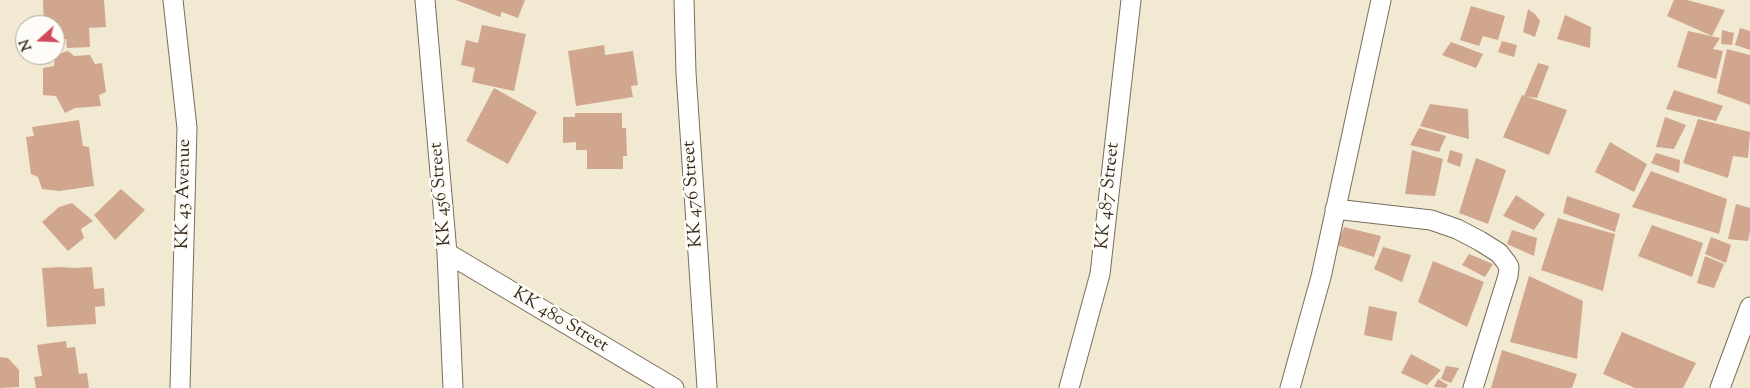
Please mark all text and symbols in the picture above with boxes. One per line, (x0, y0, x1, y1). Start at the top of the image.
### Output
north arrow (15, 15, 65, 65)
text: N (16, 36, 38, 53)
street label: KK 43 Avenue (173, 139, 197, 249)
street label: KK 476 Street (679, 140, 709, 248)
street label: KK 456 Street (427, 141, 457, 247)
street label: KK 487 Street (1093, 142, 1125, 250)
street label: KK 480 Street (508, 284, 612, 358)

